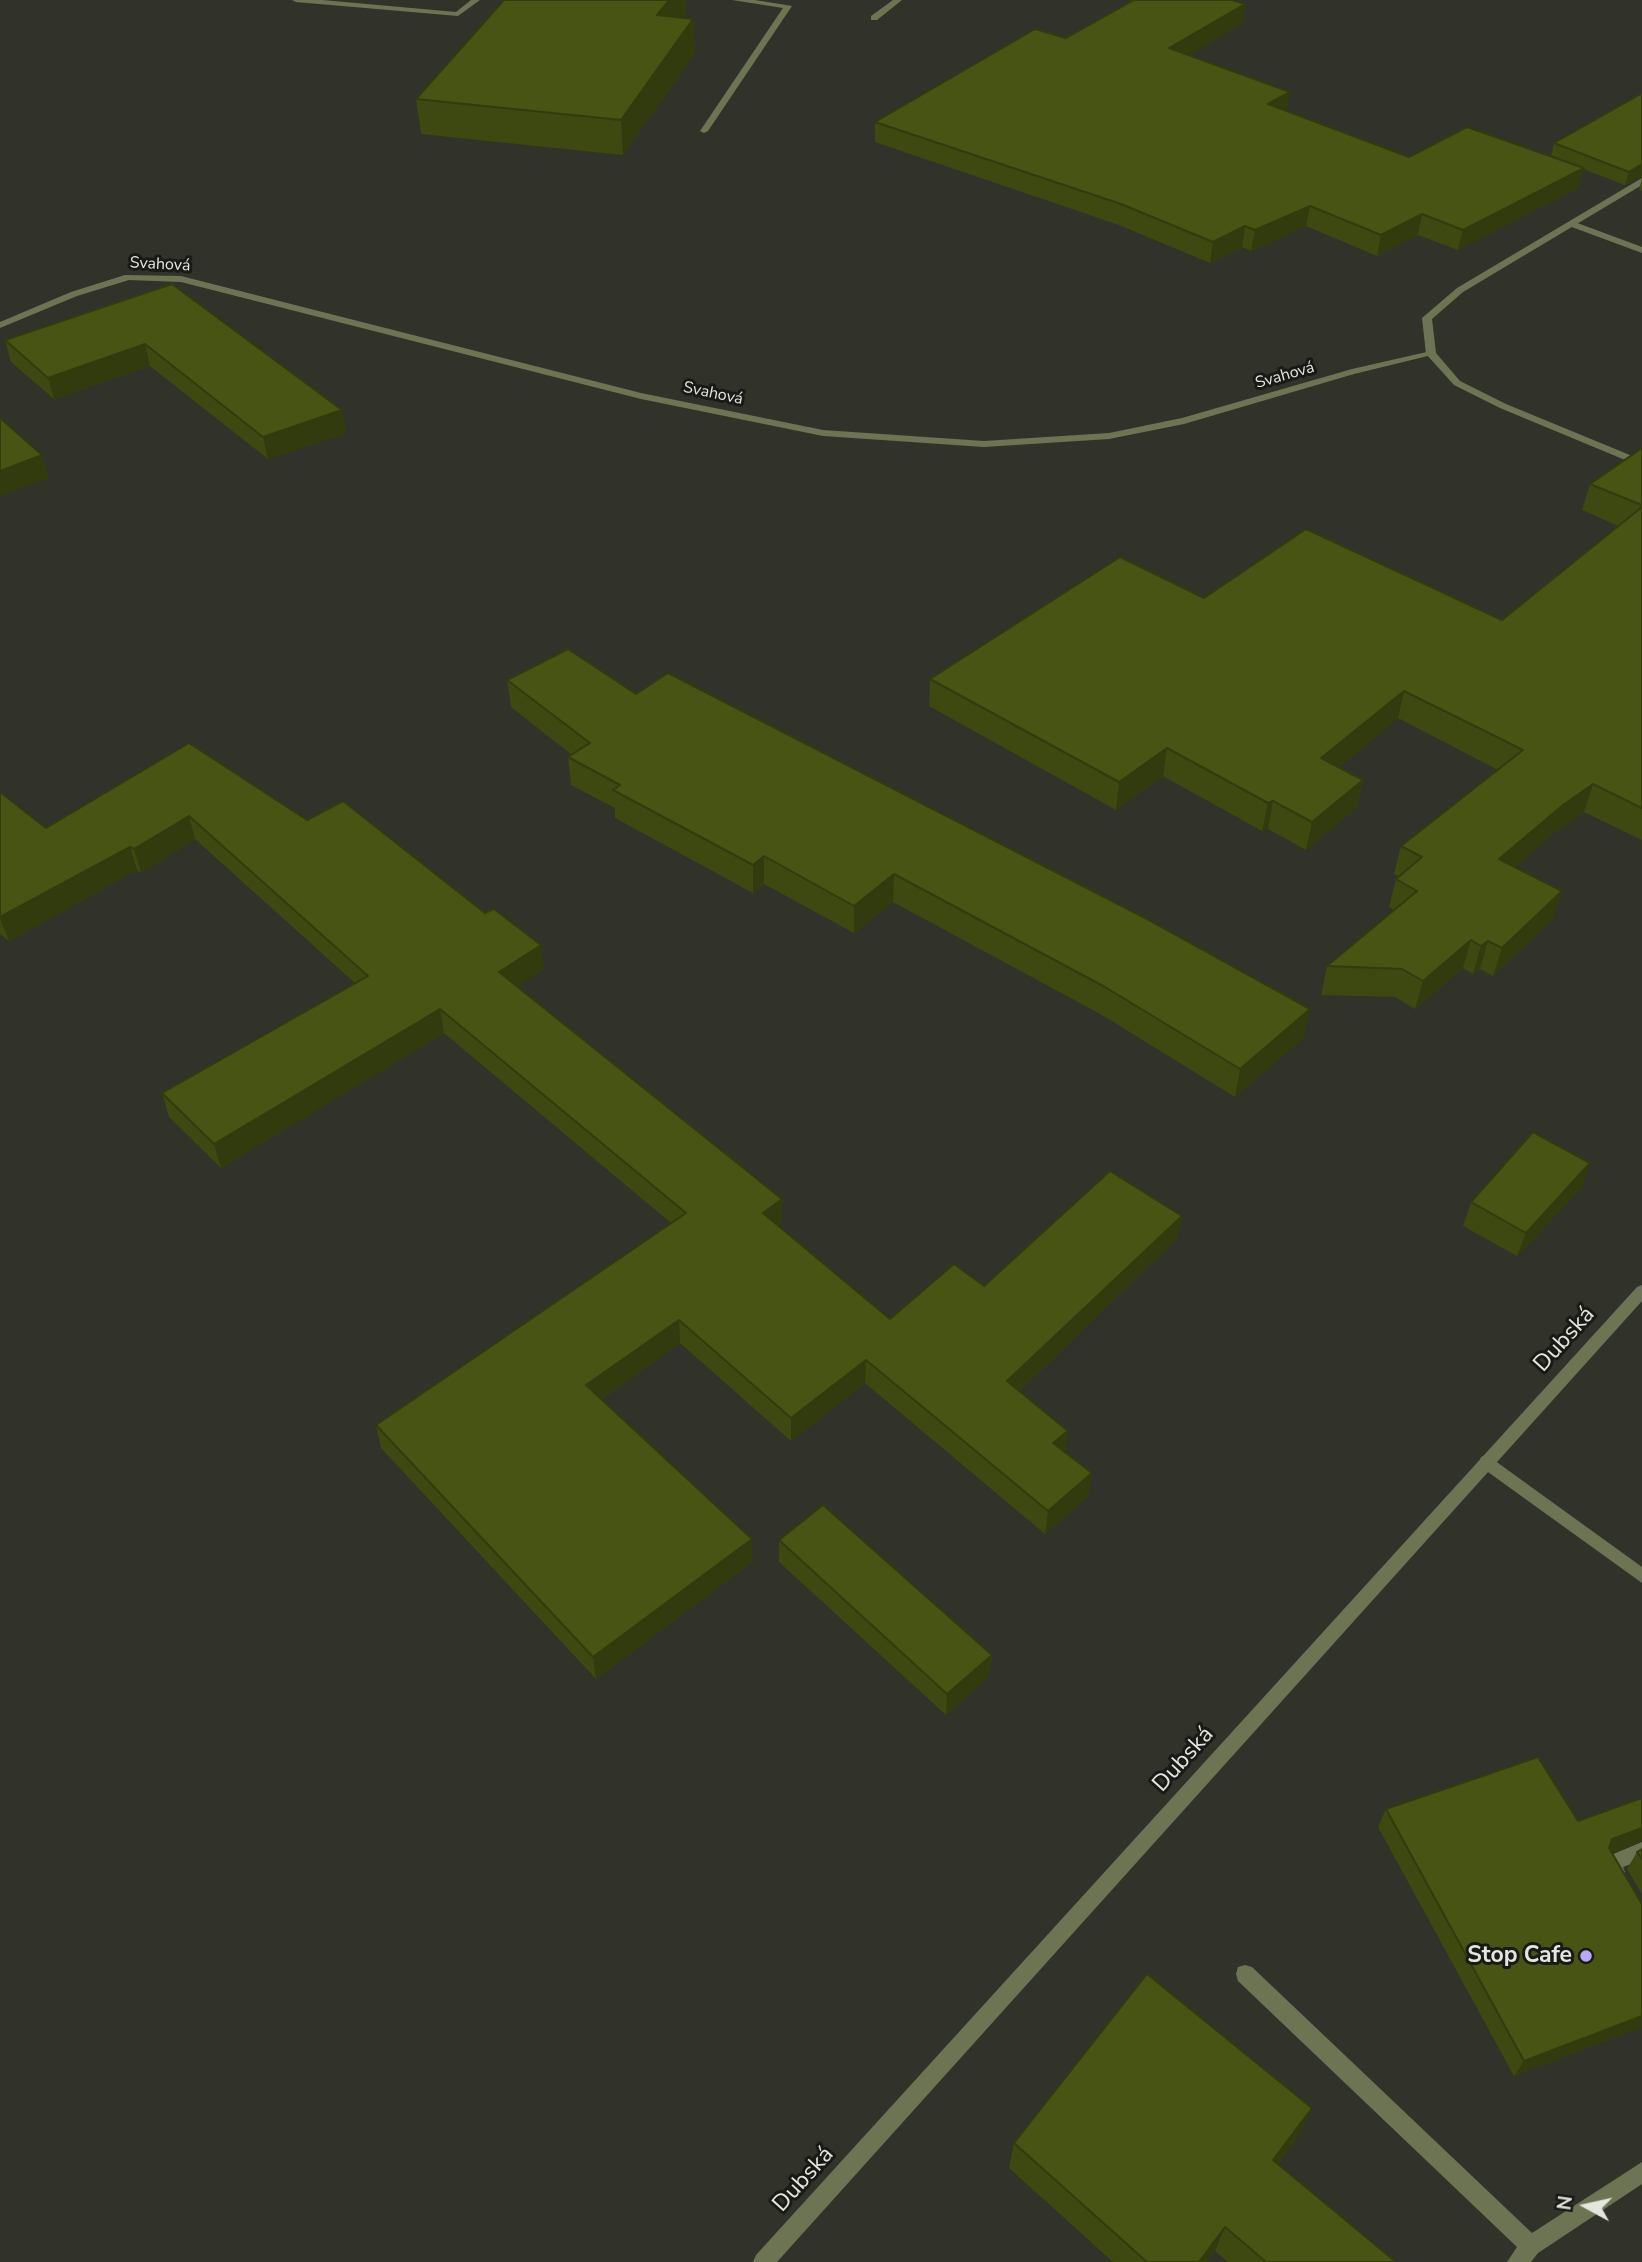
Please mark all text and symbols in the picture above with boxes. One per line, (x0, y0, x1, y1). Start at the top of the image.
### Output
street label: Svahová (129, 254, 191, 276)
street label: Svahová (1253, 358, 1317, 394)
street label: Svahová (681, 378, 745, 410)
street label: Dubská (1529, 1302, 1601, 1378)
street label: Dubská (1148, 1722, 1220, 1798)
place label: Stop Cafe (1467, 1942, 1572, 1970)
marker: Stop Cafe (1578, 1948, 1594, 1964)
street label: Dubská (768, 2142, 840, 2218)
north arrow (1551, 2171, 1621, 2241)
text: N (1551, 2194, 1579, 2212)

